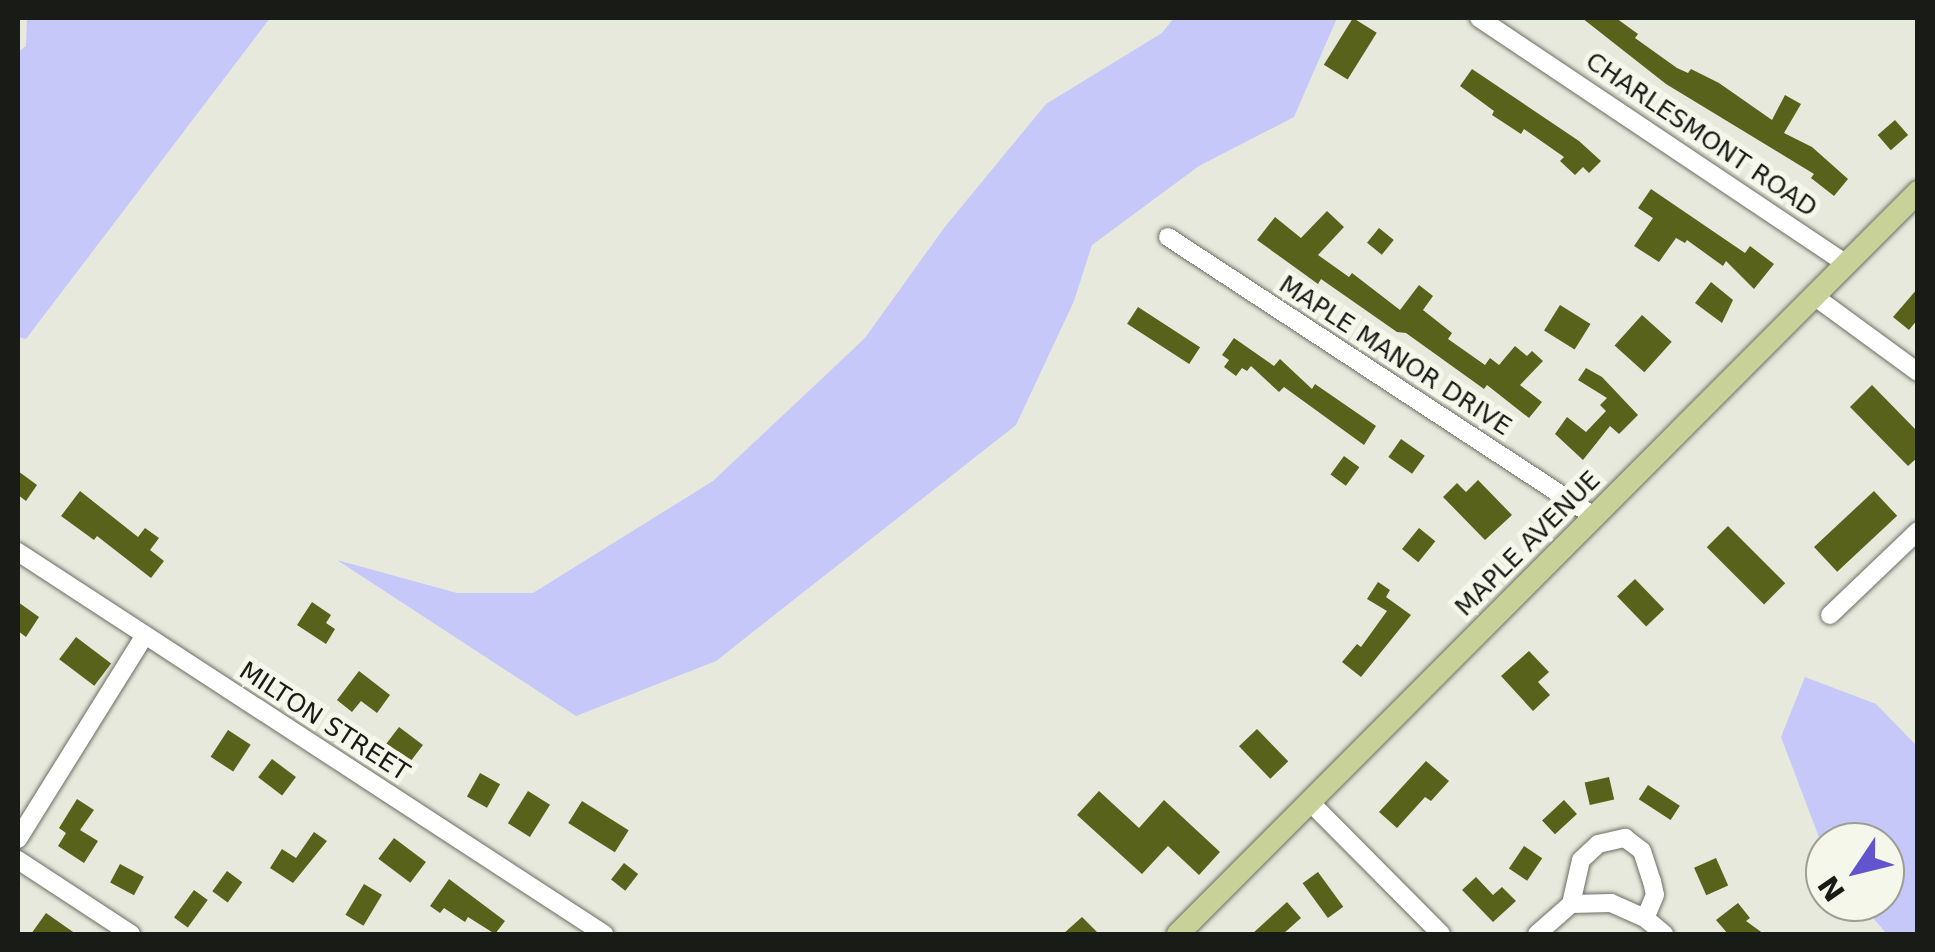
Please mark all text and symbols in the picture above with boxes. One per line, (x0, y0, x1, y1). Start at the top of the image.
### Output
street label: CHARLESMONT ROAD (1580, 46, 1822, 224)
street label: MAPLE MANOR DRIVE (1273, 270, 1517, 442)
street label: MAPLE AVENUE (1449, 465, 1607, 623)
street label: MILTON STREET (233, 656, 415, 788)
north arrow (1805, 822, 1905, 922)
text: N (1811, 869, 1852, 907)

